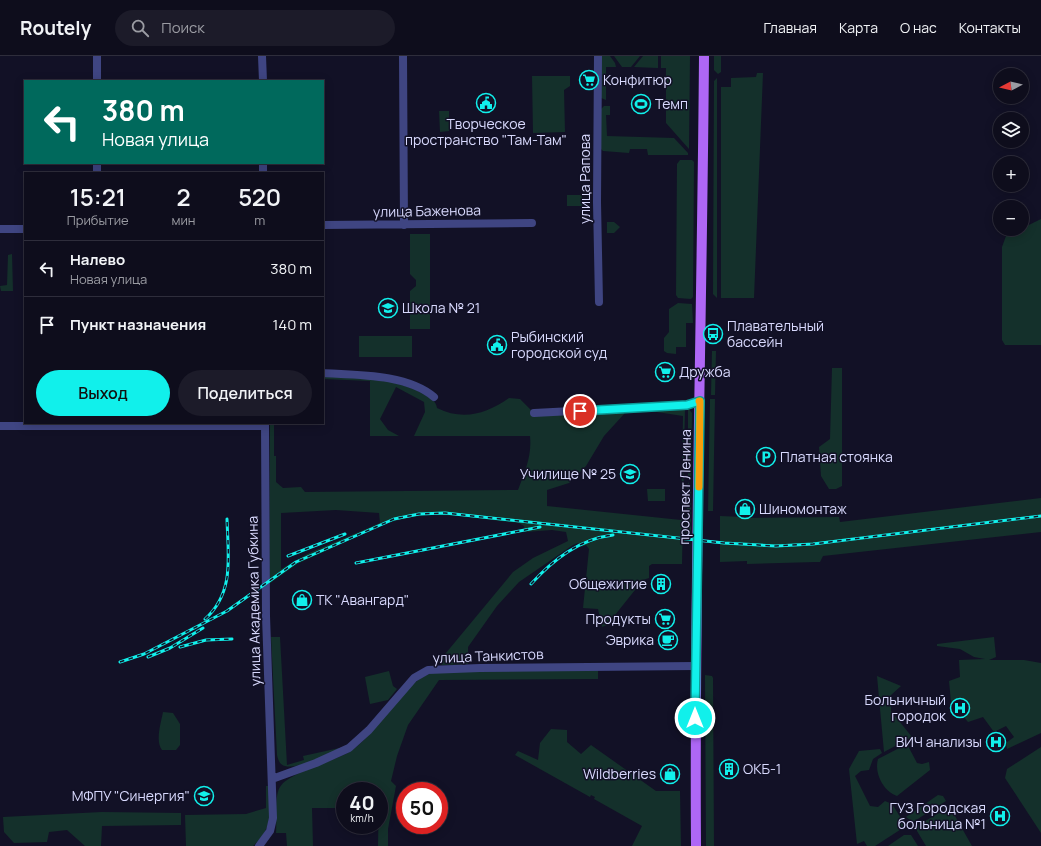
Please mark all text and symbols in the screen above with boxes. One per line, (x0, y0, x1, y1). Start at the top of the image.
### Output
search box (115, 10, 395, 46)
text: Routely (20, 15, 91, 41)
icon: search (129, 17, 151, 39)
text: Поиск (161, 17, 205, 38)
text: Главная (764, 18, 817, 37)
text: Карта (839, 18, 878, 37)
text: О нас (900, 18, 937, 37)
text: Контакты (959, 18, 1021, 37)
north arrow (993, 68, 1029, 104)
map controls (993, 68, 1029, 236)
supermarket icon: Конфитюр (578, 69, 600, 91)
place label: Конфитюр (603, 70, 672, 89)
text: 380 m (102, 91, 185, 129)
public building icon: Творческое пространство "Там-Там" (475, 92, 497, 114)
sports icon: Темп (630, 93, 652, 115)
place label: Темп (655, 94, 688, 113)
icon: left (36, 96, 88, 148)
button: layers (993, 112, 1029, 148)
place label: Творческое пространство "Там-Там" (405, 114, 567, 149)
text: Новая улица (102, 127, 209, 151)
street label: улица Рапова (575, 134, 594, 224)
button: + (993, 156, 1029, 192)
text: 15:21 (70, 180, 126, 213)
text: 2 (176, 180, 191, 213)
text: 520 (238, 180, 281, 213)
street label: улица Баженова (373, 200, 481, 221)
button: − (993, 200, 1029, 236)
text: Прибытие (67, 211, 129, 229)
text: мин (171, 211, 196, 229)
text: m (254, 211, 265, 229)
text: Налево (70, 249, 125, 270)
icon: left (36, 258, 58, 280)
text: 380 m (270, 258, 312, 279)
text: Новая улица (70, 270, 147, 288)
school or university icon: Школа № 21 (377, 297, 399, 319)
place label: Школа № 21 (402, 298, 480, 317)
icon: arrive (36, 314, 58, 336)
text: Пункт назначения (70, 314, 206, 335)
text: 140 m (272, 314, 312, 335)
place label: Плавательный бассейн (727, 316, 824, 351)
bus stop icon: Плавательный бассейн (702, 323, 724, 345)
place label: Рыбинский городской суд (511, 327, 607, 362)
public building icon: Рыбинский городской суд (486, 334, 508, 356)
supermarket icon: Дружба (654, 361, 676, 383)
place label: Дружба (679, 362, 730, 381)
button: Выход (36, 370, 170, 416)
button: Поделиться (178, 370, 312, 416)
pin (563, 394, 597, 428)
icon: arrive (569, 400, 591, 422)
street label: проспект Ленина (674, 429, 695, 545)
parking icon: Платная стоянка (755, 446, 777, 468)
place label: Платная стоянка (780, 447, 893, 466)
school or university icon: Училище № 25 (619, 463, 641, 485)
place label: Училище № 25 (520, 464, 616, 483)
shop icon: Шиномонтаж (734, 498, 756, 520)
place label: Шиномонтаж (759, 499, 847, 518)
street label: улица Академика Губкина (243, 516, 264, 686)
building icon: Общежитие (650, 573, 672, 595)
place label: Общежитие (569, 574, 647, 593)
shop icon: ТК "Авангард" (291, 589, 313, 611)
place label: ТК "Авангард" (316, 590, 409, 609)
supermarket icon: Продукты (654, 608, 676, 630)
place label: Продукты (586, 609, 651, 628)
cafe icon: Эврика (657, 629, 679, 651)
place label: Эврика (606, 630, 654, 649)
street label: улица Танкистов (432, 644, 544, 667)
place label: Больничный городок (864, 690, 947, 725)
position arrow (674, 697, 716, 739)
hospital icon: Больничный городок (949, 697, 971, 719)
hospital icon: ВИЧ анализы (985, 731, 1007, 753)
place label: ВИЧ анализы (896, 732, 982, 751)
building icon: ОКБ-1 (718, 758, 740, 780)
place label: ОКБ-1 (743, 759, 781, 778)
shop icon: Wildberries (659, 763, 681, 785)
place label: Wildberries (583, 764, 656, 783)
speed limit sign: 50 (396, 782, 448, 834)
school or university icon: МФПУ "Синергия" (193, 785, 215, 807)
place label: МФПУ "Синергия" (72, 786, 190, 805)
text: 40 (349, 789, 375, 816)
place label: ГУЗ Городская больница №1 (890, 798, 986, 833)
hospital icon: ГУЗ Городская больница №1 (989, 805, 1011, 827)
text: km/h (350, 811, 374, 825)

